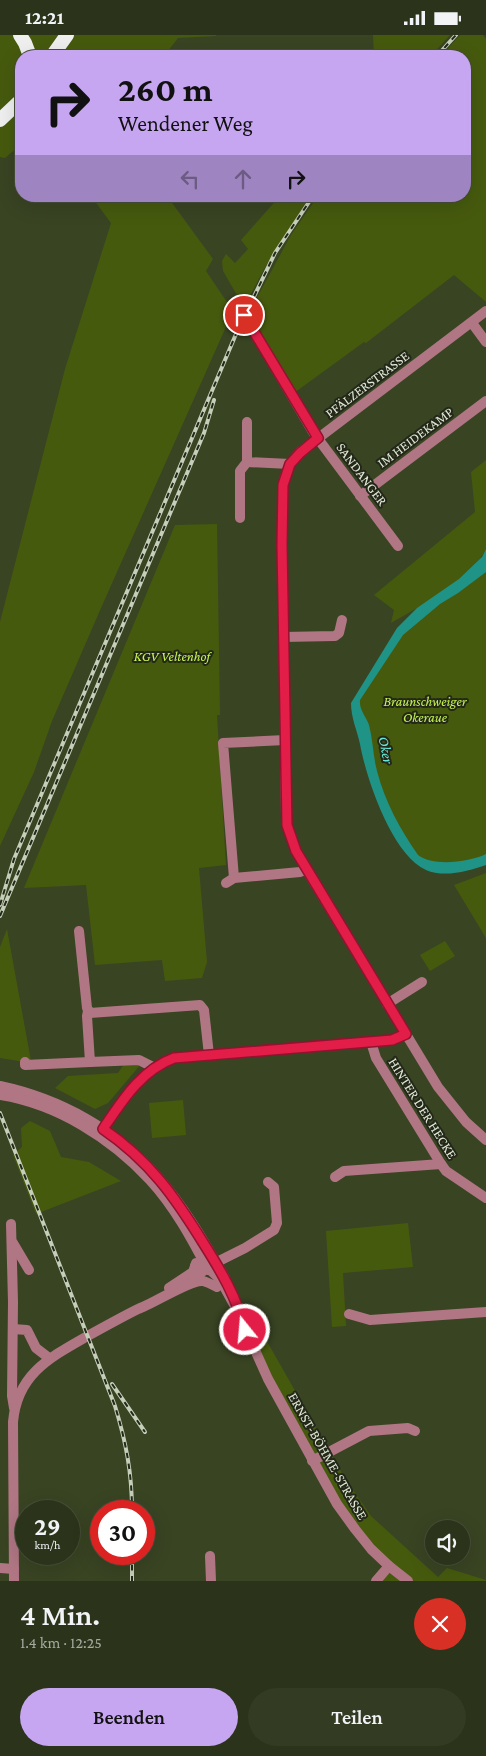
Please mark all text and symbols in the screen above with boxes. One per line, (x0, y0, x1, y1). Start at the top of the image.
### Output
text: 12:21 (25, 7, 64, 28)
icon: right (35, 70, 100, 135)
text: 260 m (118, 70, 213, 109)
text: Wendener Weg (118, 111, 253, 136)
icon: left (176, 165, 204, 193)
icon: ahead (229, 165, 257, 193)
icon: right (282, 165, 310, 193)
pin (223, 294, 265, 336)
icon: arrive (230, 301, 258, 329)
street label: PFÄLZERSTRASSE (322, 347, 412, 421)
street label: IM HEIDEKAMP (374, 403, 456, 471)
street label: SANDANGER (333, 439, 391, 509)
park label: KGV Veltenhof (134, 648, 213, 664)
park label: Braunschweiger Okeraue (383, 693, 468, 725)
water label: Oker (376, 735, 397, 766)
street label: HINTER DER HECKE (385, 1055, 461, 1162)
position arrow (218, 1303, 270, 1355)
street label: ERNST-BÖHME-STRASSE (285, 1390, 371, 1523)
speed limit sign: 30 (90, 1500, 155, 1565)
text: 29 (34, 1513, 61, 1540)
map controls (425, 1520, 470, 1565)
button: sound (425, 1520, 470, 1565)
text: km/h (35, 1538, 60, 1552)
text: 4 Min. (20, 1598, 100, 1631)
button: close (414, 1598, 466, 1650)
text: 1.4 km · 12:25 (20, 1634, 102, 1651)
button: Beenden (20, 1688, 238, 1746)
button: Teilen (248, 1688, 466, 1746)

